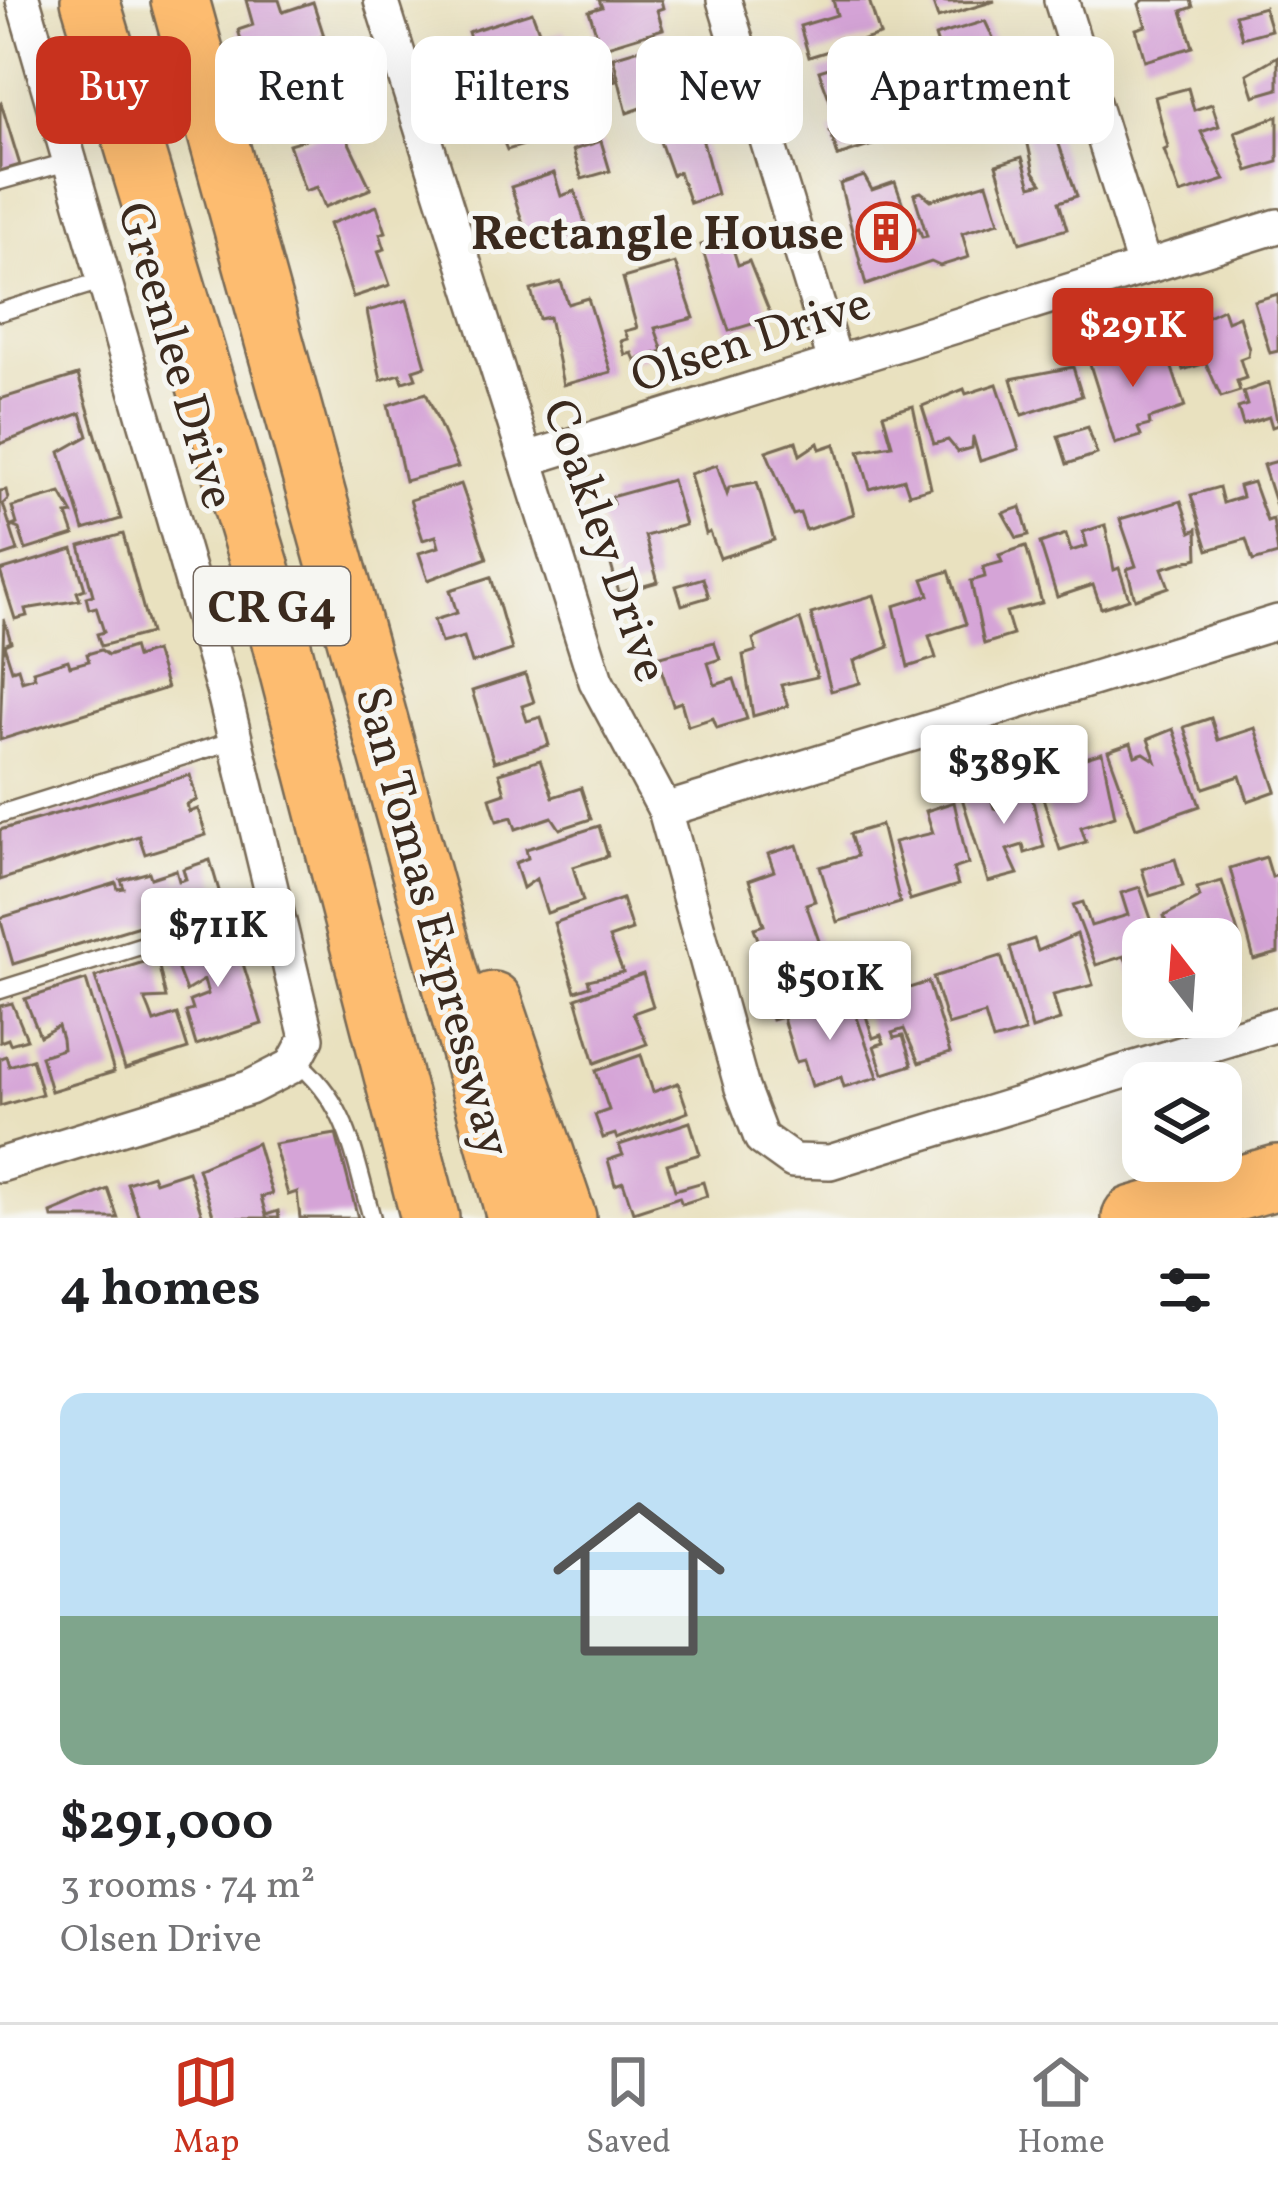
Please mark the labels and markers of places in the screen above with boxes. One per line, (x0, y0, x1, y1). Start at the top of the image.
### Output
building icon: Rectangle House (855, 201, 917, 263)
place label: Rectangle House (471, 203, 844, 270)
pin: $291K (1049, 288, 1217, 390)
pin: $389K (920, 725, 1088, 827)
pin: $711K (134, 888, 302, 990)
pin: $501K (746, 941, 914, 1043)

